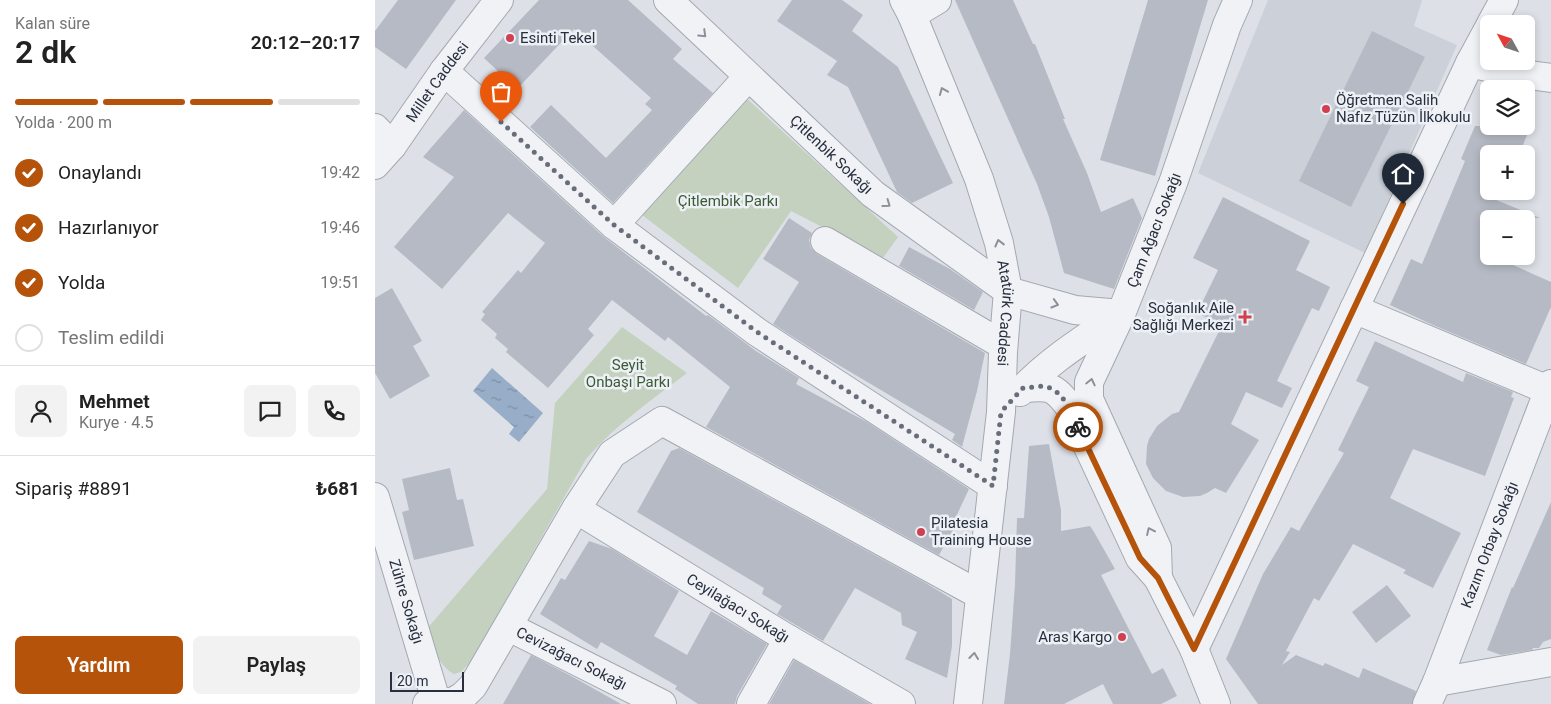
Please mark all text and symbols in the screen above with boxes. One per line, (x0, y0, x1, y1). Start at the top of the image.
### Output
text: Kalan süre (15, 14, 90, 33)
north arrow (1480, 15, 1535, 70)
map controls (1480, 15, 1535, 265)
one-way arrow (698, 28, 707, 37)
place label: Esinti Tekel (520, 29, 595, 47)
text: 20:12–20:17 (251, 31, 360, 54)
marker: Esinti Tekel (504, 32, 516, 44)
text: 2 dk (15, 33, 76, 71)
street label: Millet Caddesi (402, 38, 472, 126)
pin (480, 71, 522, 122)
icon: bag (487, 78, 515, 106)
button: layers (1480, 80, 1535, 135)
one-way arrow (939, 87, 949, 96)
place label: Öğretmen Salih Nafız Tüzün İlkokulu (1336, 91, 1471, 126)
marker: Öğretmen Salih Nafız Tüzün İlkokulu (1320, 103, 1332, 115)
street label: Çitlenbik Sokağı (786, 111, 877, 198)
text: Yolda · 200 m (15, 113, 112, 132)
button: + (1480, 145, 1535, 200)
pin (1382, 153, 1424, 204)
icon: check (15, 159, 43, 187)
icon: home (1389, 160, 1417, 188)
text: Onaylandı (58, 161, 142, 184)
text: 19:42 (320, 163, 360, 182)
street label: Çam Ağacı Sokağı (1123, 171, 1185, 290)
park label: Çitlembik Parkı (678, 192, 778, 210)
one-way arrow (881, 197, 890, 207)
button: − (1480, 210, 1535, 265)
icon: check (15, 214, 43, 242)
text: Hazırlanıyor (58, 216, 159, 239)
text: 19:46 (320, 218, 360, 237)
one-way arrow (994, 239, 1005, 248)
street label: Atatürk Caddesi (993, 259, 1017, 366)
icon: check (15, 269, 43, 297)
text: Yolda (58, 271, 105, 294)
text: 19:51 (320, 273, 360, 292)
one-way arrow (1051, 299, 1059, 309)
place label: Soğanlık Aile Sağlığı Merkezi (1133, 299, 1234, 334)
marker: Soğanlık Aile Sağlığı Merkezi (1238, 310, 1252, 324)
text: Teslim edildi (58, 326, 164, 349)
park label: Seyit Onbaşı Parkı (586, 356, 670, 391)
one-way arrow (1085, 378, 1096, 387)
button: person (15, 385, 67, 437)
button: chat (244, 385, 296, 437)
button: phone (308, 385, 360, 437)
text: Mehmet (79, 390, 150, 413)
courier (1053, 402, 1103, 452)
text: Kurye · 4.5 (79, 413, 154, 432)
icon: bike (1064, 413, 1092, 441)
text: Sipariş #8891 (15, 477, 132, 500)
text: ₺681 (316, 477, 360, 500)
street label: Kazım Orbay Sokağı (1457, 479, 1522, 611)
place label: Pilatesia Training House (931, 514, 1032, 549)
marker: Pilatesia Training House (915, 526, 927, 538)
one-way arrow (1145, 527, 1156, 536)
street label: Zühre Sokağı (385, 557, 427, 646)
street label: Ceyilağacı Sokağı (683, 570, 793, 647)
street label: Cevizağacı Sokağı (513, 623, 630, 694)
place label: Aras Kargo (1038, 628, 1112, 646)
marker: Aras Kargo (1116, 631, 1128, 643)
button: Yardım (15, 636, 183, 694)
button: Paylaş (193, 636, 360, 694)
one-way arrow (968, 651, 979, 659)
scale bar (390, 669, 464, 692)
text: 20 m (397, 673, 429, 689)

